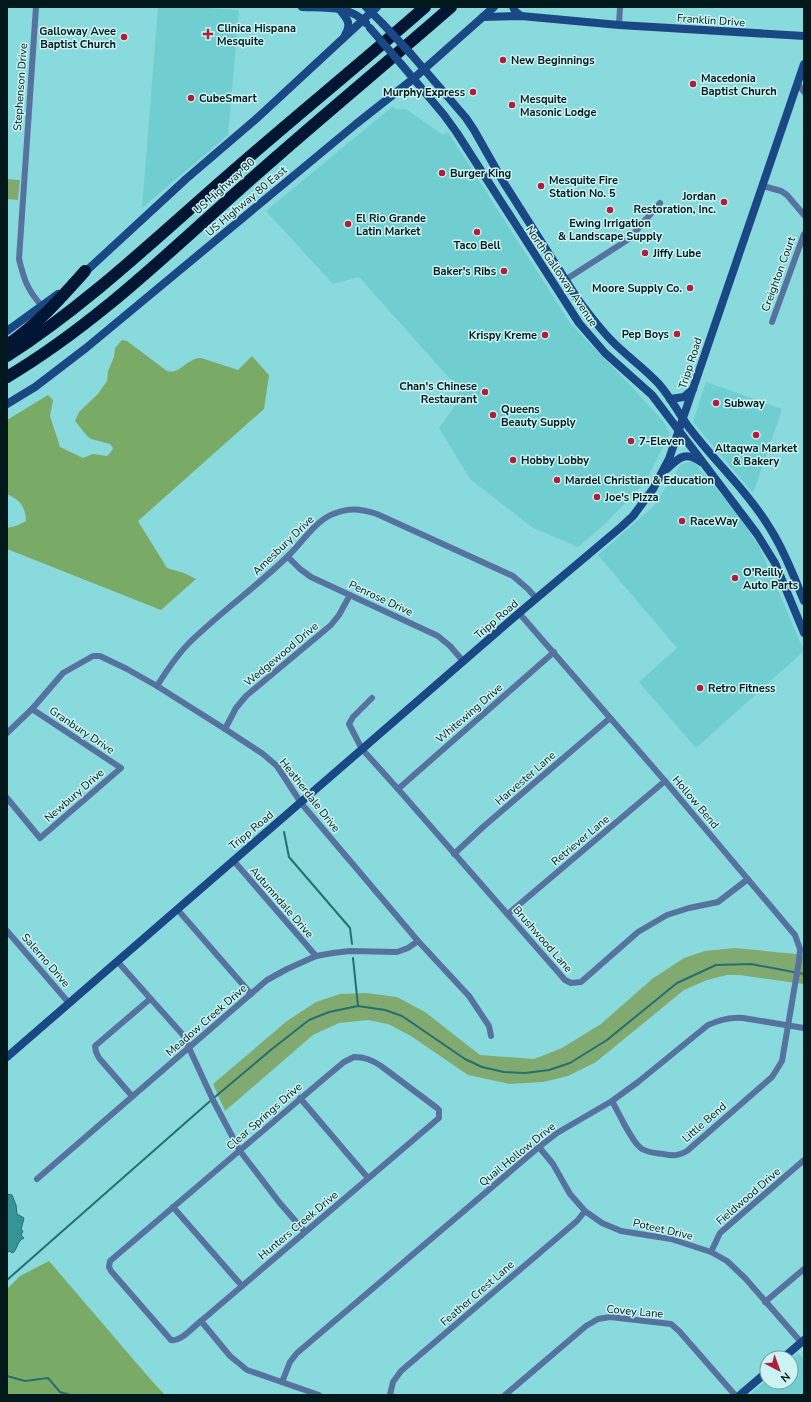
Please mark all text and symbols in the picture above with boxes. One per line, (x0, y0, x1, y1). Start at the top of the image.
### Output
street label: Franklin Drive (676, 11, 746, 30)
place label: Clinica Hispana Mesquite (217, 21, 296, 49)
place label: Galloway Avee Baptist Church (39, 24, 116, 52)
marker: Clinica Hispana Mesquite (202, 28, 214, 40)
marker: Galloway Avee Baptist Church (119, 32, 129, 42)
street label: Stephenson Drive (10, 43, 31, 131)
place label: New Beginnings (511, 53, 595, 68)
marker: New Beginnings (498, 55, 508, 65)
place label: Macedonia Baptist Church (701, 71, 777, 99)
marker: Macedonia Baptist Church (688, 79, 698, 89)
place label: Murphy Express (383, 85, 465, 100)
marker: Murphy Express (468, 87, 478, 97)
place label: CubeSmart (199, 91, 257, 106)
place label: Mesquite Masonic Lodge (520, 92, 596, 120)
marker: CubeSmart (186, 93, 196, 103)
marker: Mesquite Masonic Lodge (507, 100, 517, 110)
street label: US Highway 80 (190, 155, 259, 218)
street label: US Highway 80 East (202, 163, 290, 240)
place label: Burger King (450, 166, 511, 181)
marker: Burger King (437, 168, 447, 178)
place label: Mesquite Fire Station No. 5 (549, 173, 618, 201)
marker: Mesquite Fire Station No. 5 (536, 181, 546, 191)
place label: Jordan Restoration, Inc. (633, 189, 716, 217)
marker: Jordan Restoration, Inc. (719, 197, 729, 207)
marker: Ewing Irrigation & Landscape Supply (605, 205, 615, 215)
place label: El Rio Grande Latin Market (356, 211, 426, 239)
place label: Ewing Irrigation & Landscape Supply (558, 216, 662, 244)
marker: El Rio Grande Latin Market (343, 219, 353, 229)
street label: North Galloway Avenue (522, 223, 601, 330)
marker: Taco Bell (472, 227, 482, 237)
street label: Creighton Court (758, 234, 799, 314)
place label: Taco Bell (454, 238, 501, 253)
place label: Jiffy Lube (652, 246, 701, 261)
marker: Jiffy Lube (640, 248, 650, 258)
place label: Baker's Ribs (433, 264, 496, 279)
marker: Baker's Ribs (499, 266, 509, 276)
place label: Moore Supply Co. (592, 281, 682, 296)
marker: Moore Supply Co. (685, 283, 695, 293)
place label: Pep Boys (622, 327, 669, 342)
place label: Krispy Kreme (469, 328, 537, 343)
marker: Pep Boys (672, 329, 682, 339)
marker: Krispy Kreme (540, 330, 550, 340)
street label: Tripp Road (675, 335, 706, 391)
place label: Chan's Chinese Restaurant (399, 379, 478, 407)
marker: Chan's Chinese Restaurant (480, 387, 490, 397)
place label: Subway (724, 396, 765, 411)
marker: Subway (711, 398, 721, 408)
place label: Queens Beauty Supply (501, 402, 576, 430)
marker: Queens Beauty Supply (488, 410, 498, 420)
marker: Altaqwa Market & Bakery (751, 430, 761, 440)
place label: 7-Eleven (639, 434, 684, 449)
marker: 7-Eleven (626, 436, 636, 446)
place label: Altaqwa Market & Bakery (715, 441, 798, 469)
place label: Hobby Lobby (521, 453, 589, 468)
marker: Hobby Lobby (508, 455, 518, 465)
place label: Mardel Christian & Education (565, 473, 714, 488)
marker: Mardel Christian & Education (552, 475, 562, 485)
place label: Joe's Pizza (604, 490, 659, 505)
marker: Joe's Pizza (592, 492, 602, 502)
street label: Amesbury Drive (249, 512, 317, 579)
place label: RaceWay (690, 514, 738, 529)
marker: RaceWay (677, 516, 687, 526)
place label: O'Reilly Auto Parts (743, 565, 798, 593)
marker: O'Reilly Auto Parts (730, 573, 740, 583)
street label: Penrose Drive (346, 577, 415, 620)
street label: Tripp Road (471, 596, 521, 643)
street label: Wedgewood Drive (241, 619, 322, 690)
street label: Whitewing Drive (433, 680, 506, 747)
place label: Retro Fitness (708, 681, 775, 696)
marker: Retro Fitness (695, 683, 705, 693)
street label: Granbury Drive (46, 703, 117, 758)
street label: Harvester Lane (492, 748, 559, 809)
street label: Heatherdale Drive (276, 755, 343, 836)
street label: Newbury Drive (41, 765, 108, 826)
street label: Hollow Bend (669, 773, 722, 832)
street label: Tripp Road (226, 807, 277, 853)
street label: Retriever Lane (548, 812, 613, 869)
street label: Autumndale Drive (246, 863, 317, 941)
street label: Brushwood Lane (510, 903, 576, 976)
street label: Salerno Drive (18, 930, 73, 991)
street label: Meadow Creek Drive (163, 981, 250, 1060)
street label: Clear Springs Drive (223, 1079, 305, 1153)
street label: Little Bend (679, 1099, 730, 1146)
street label: Quail Hollow Drive (476, 1119, 559, 1190)
street label: Fieldwood Drive (713, 1164, 784, 1229)
street label: Hunters Creek Drive (255, 1187, 341, 1263)
street label: Poteet Drive (631, 1215, 694, 1244)
street label: Feather Crest Lane (437, 1257, 518, 1330)
street label: Covey Lane (606, 1302, 664, 1321)
north arrow (759, 1350, 799, 1390)
text: N (777, 1369, 793, 1386)

